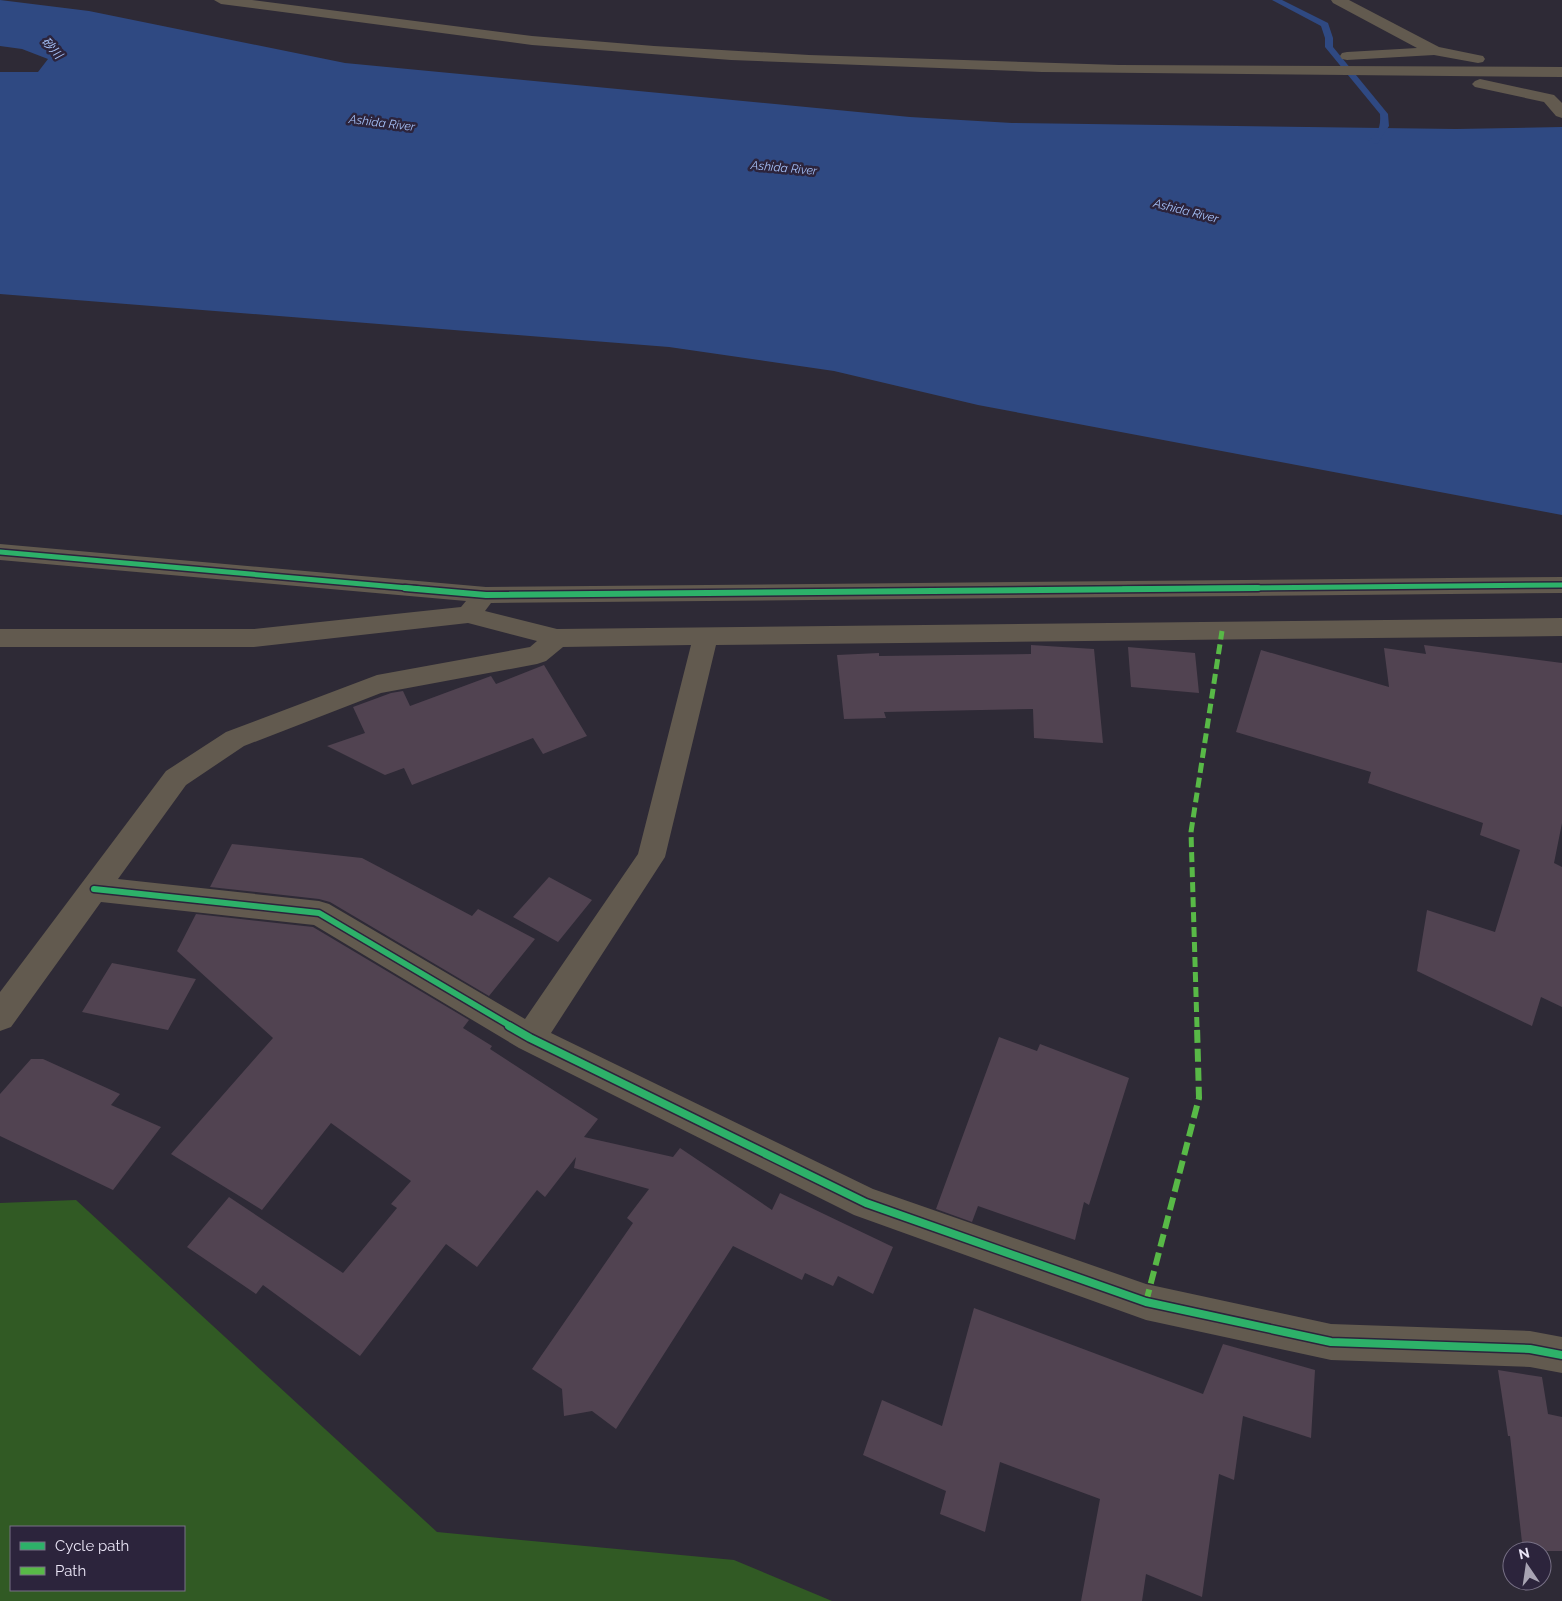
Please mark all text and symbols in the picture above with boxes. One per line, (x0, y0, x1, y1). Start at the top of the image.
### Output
water label: 砂川 (39, 34, 67, 63)
water label: Ashida River (347, 112, 417, 134)
water label: Ashida River (749, 158, 819, 178)
water label: Ashida River (1151, 196, 1221, 226)
legend (10, 1526, 185, 1591)
text: Cycle path (55, 1537, 129, 1555)
north arrow (1502, 1541, 1552, 1591)
text: N (1517, 1544, 1531, 1562)
text: Path (55, 1562, 86, 1580)

